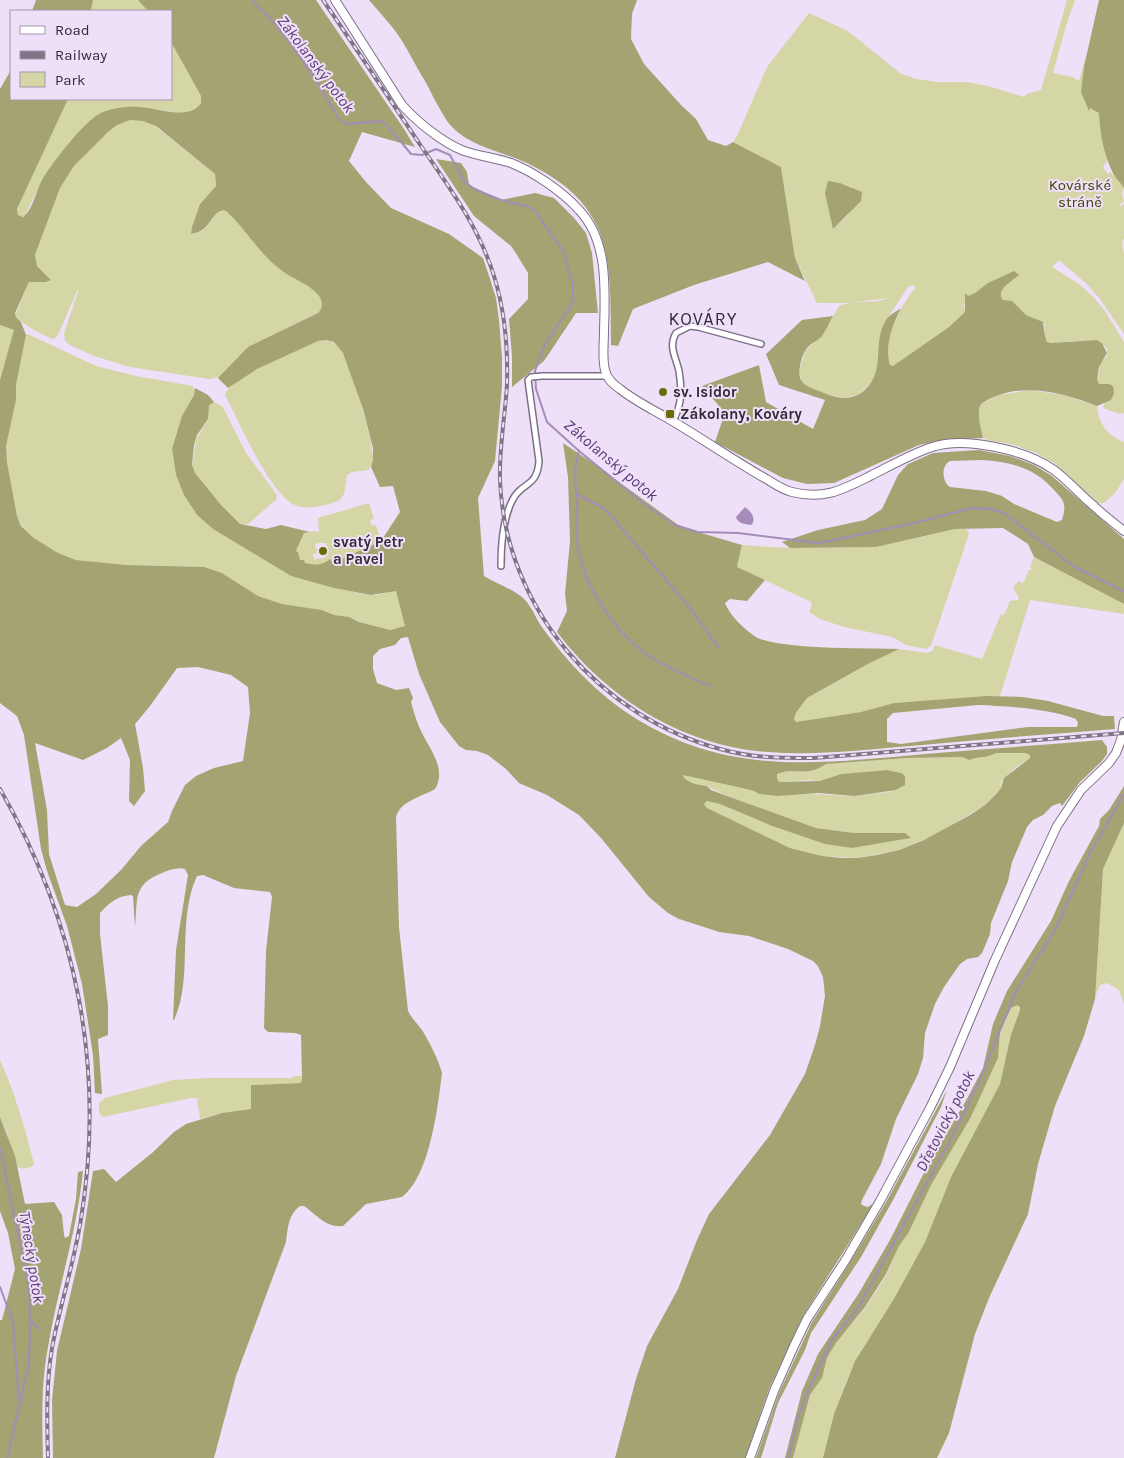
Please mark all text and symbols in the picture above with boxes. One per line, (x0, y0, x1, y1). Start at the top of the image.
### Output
legend (10, 10, 172, 100)
water label: Zákolanský potok (273, 12, 359, 117)
text: Road (55, 21, 90, 39)
text: Railway (55, 46, 107, 64)
text: Park (55, 71, 85, 89)
park label: Kovárské stráně (1049, 176, 1111, 211)
district label: KOVÁRY (668, 307, 738, 330)
place label: sv. Isidor (673, 383, 737, 401)
marker: sv. Isidor (657, 386, 669, 398)
place label: Zákolany, Kováry (680, 405, 802, 423)
marker: Zákolany, Kováry (664, 408, 676, 420)
water label: Zákolanský potok (560, 415, 663, 505)
place label: svatý Petr a Pavel (333, 533, 403, 568)
marker: svatý Petr a Pavel (317, 545, 329, 557)
water label: Dřetovický potok (911, 1067, 979, 1175)
water label: Týnecký potok (15, 1210, 49, 1305)

